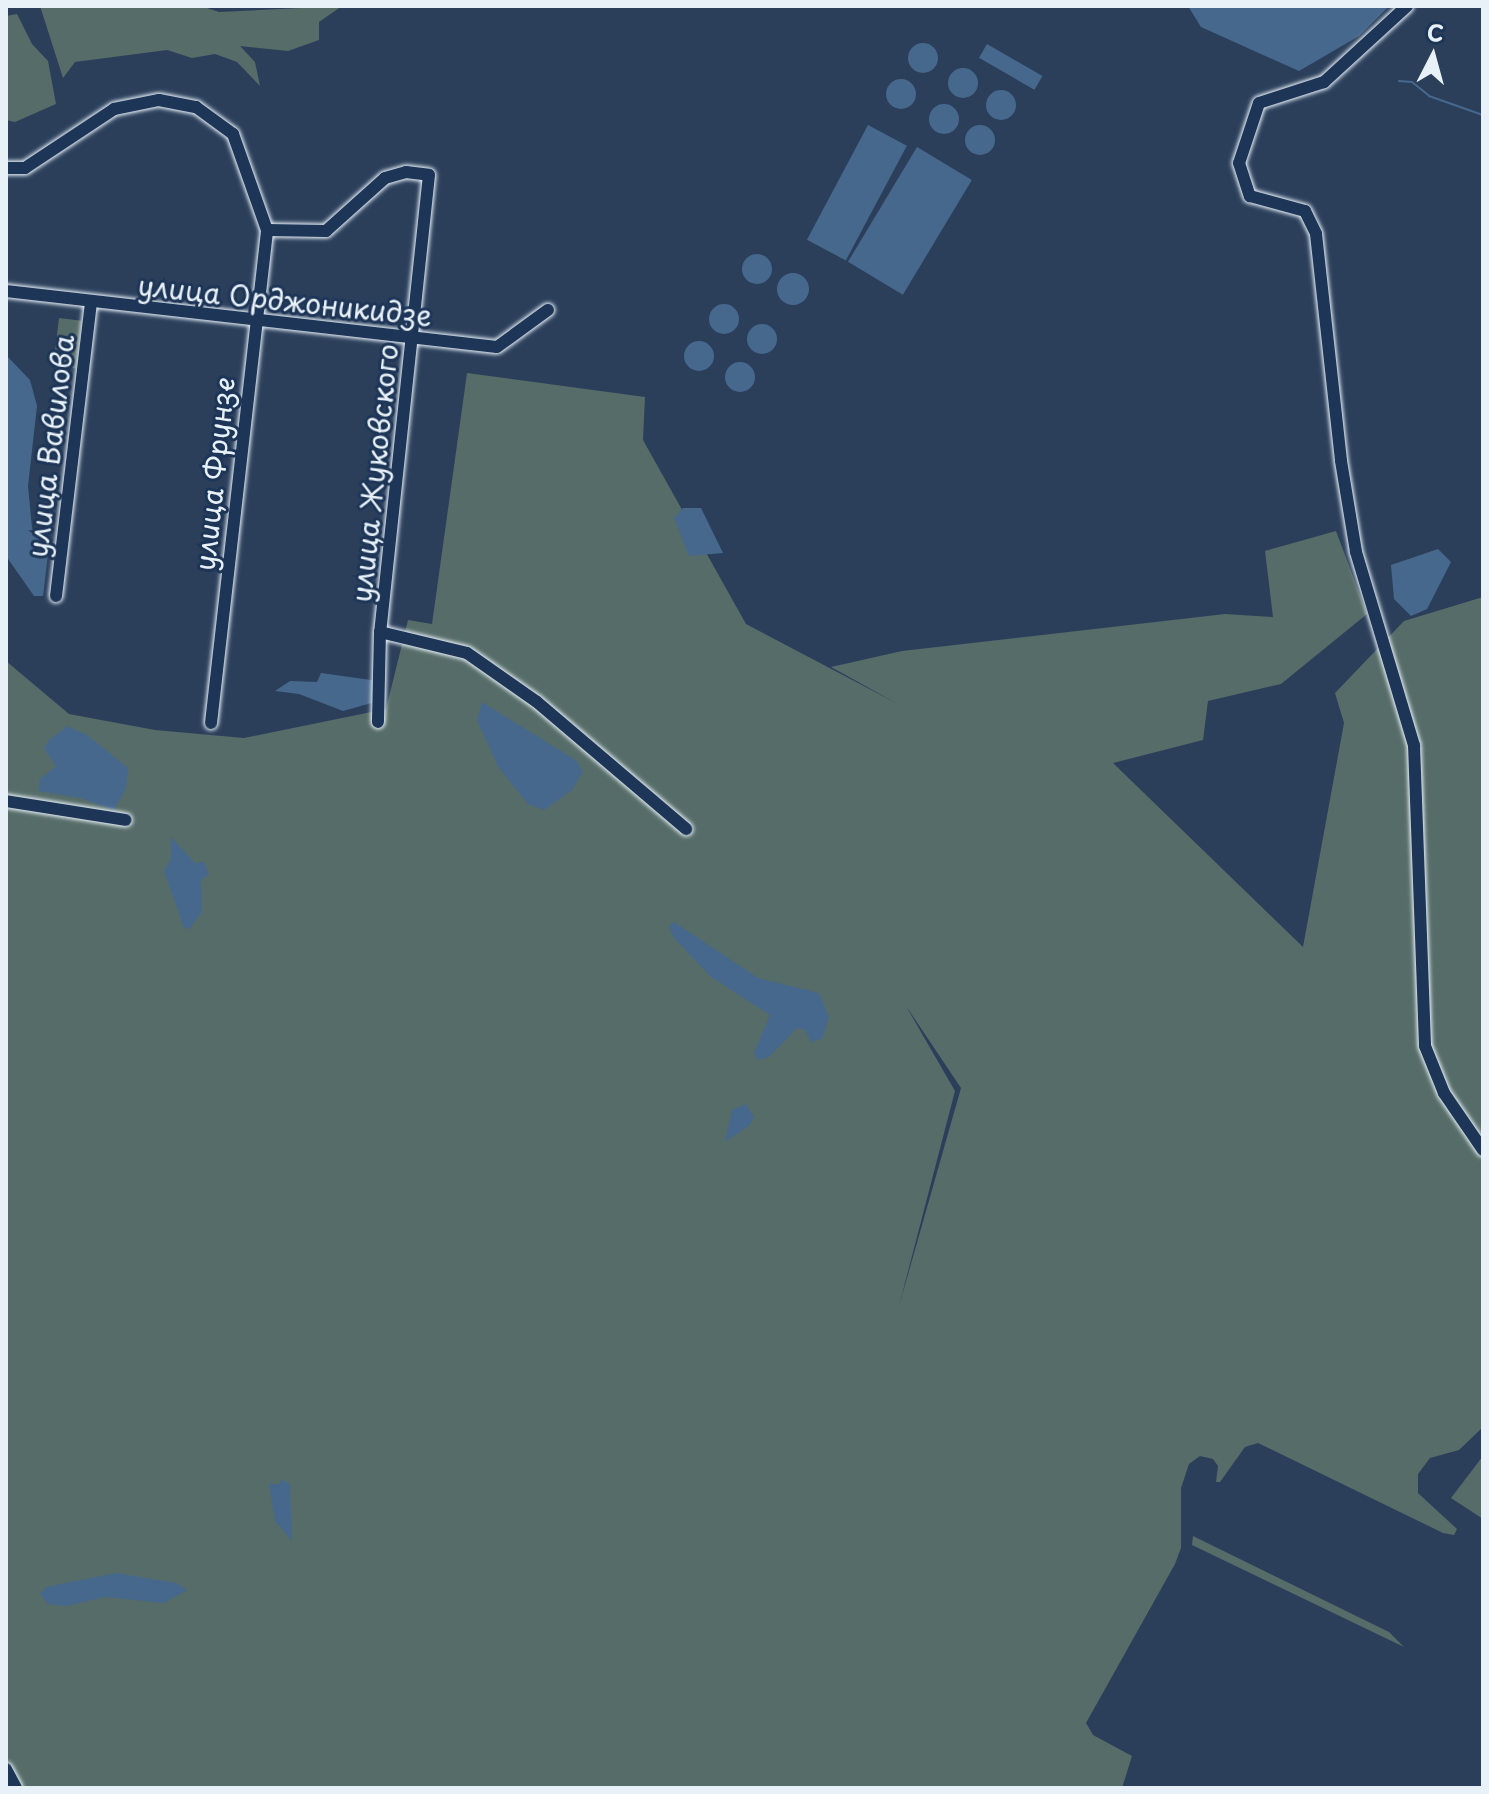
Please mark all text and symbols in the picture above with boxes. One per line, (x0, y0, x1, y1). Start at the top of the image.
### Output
text: С (1426, 14, 1446, 49)
north arrow (1393, 16, 1473, 96)
street label: улица Орджоникидзе (136, 268, 434, 332)
street label: улица Вавилова (20, 333, 80, 559)
street label: улица Жуковского (344, 342, 404, 604)
street label: улица Фрунзе (187, 375, 241, 573)

